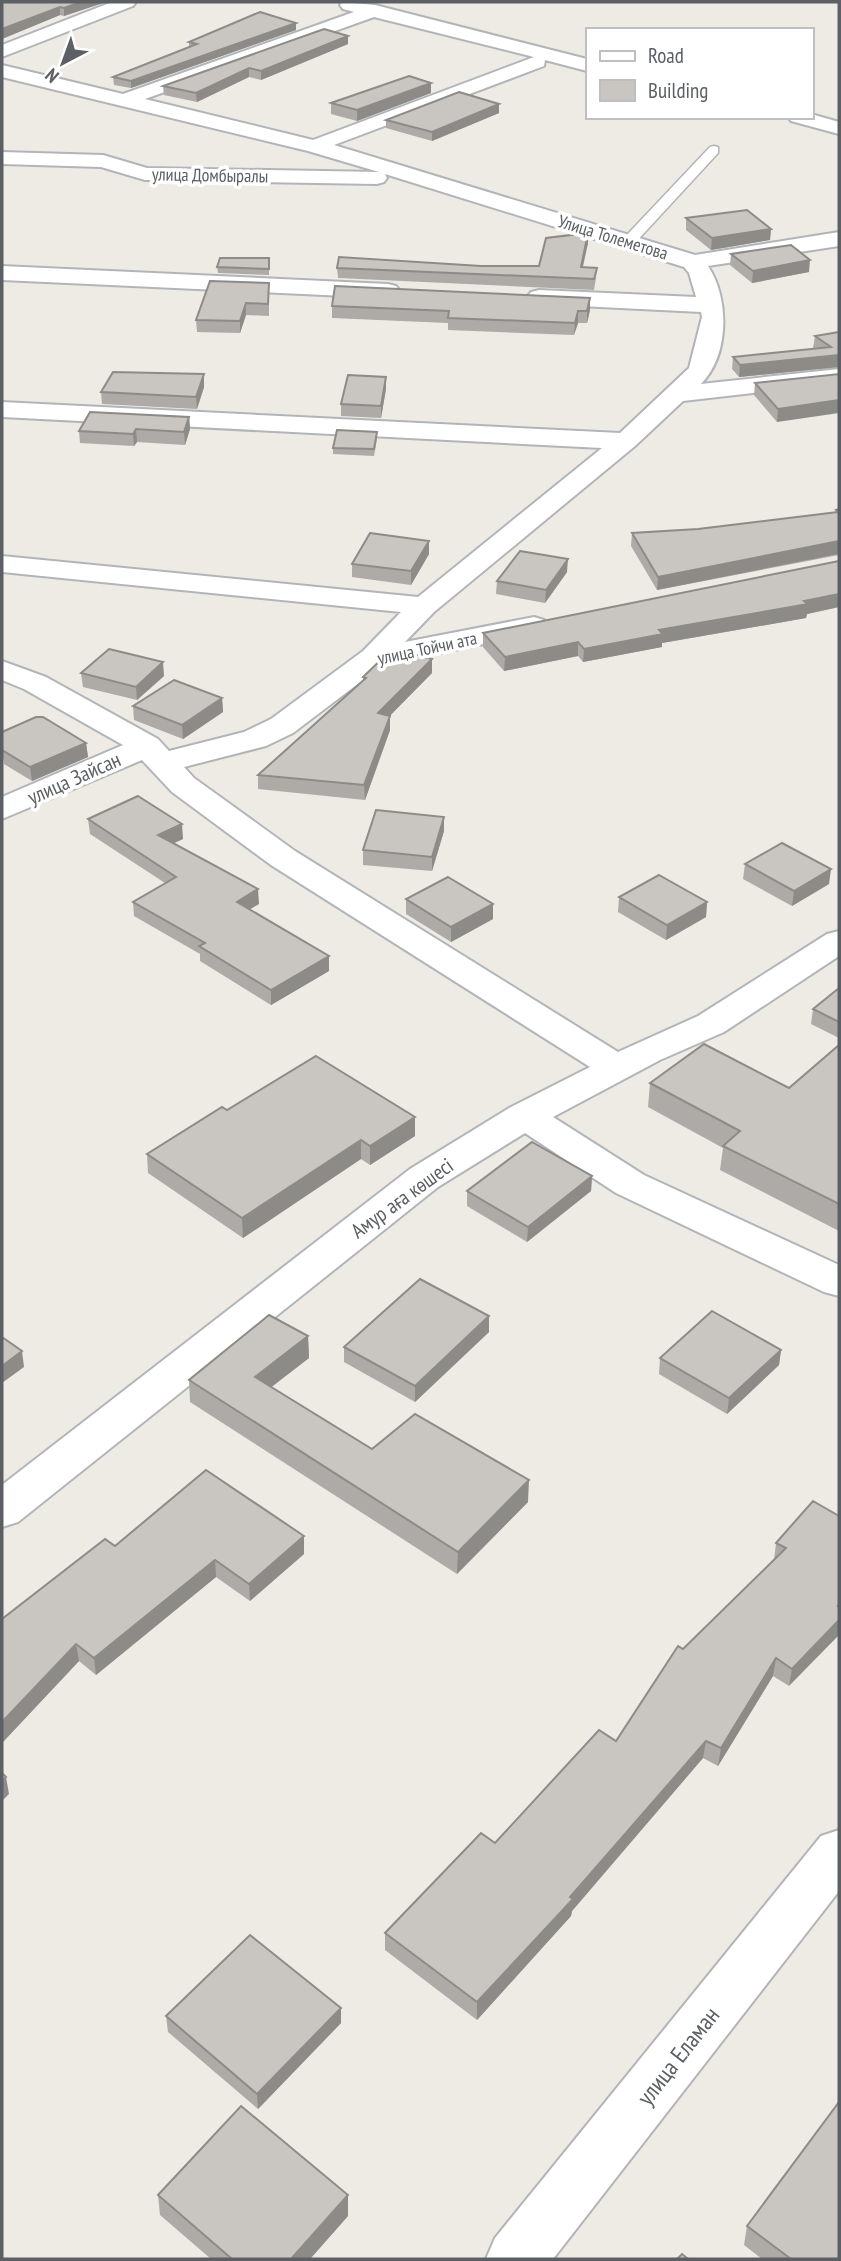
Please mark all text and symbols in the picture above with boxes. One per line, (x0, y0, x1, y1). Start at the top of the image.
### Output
north arrow (28, 28, 98, 98)
legend (586, 28, 813, 119)
text: Road (648, 42, 684, 69)
text: N (40, 63, 64, 88)
text: Building (648, 77, 708, 104)
street label: улица Домбыралы (152, 162, 268, 188)
street label: Улица Толеметова (555, 209, 671, 265)
street label: улица Тойчи ата (375, 626, 479, 670)
street label: улица Зайсан (23, 745, 125, 811)
street label: Амур аға көшесі (345, 1152, 459, 1244)
street label: улица Еламан (630, 2001, 726, 2111)

